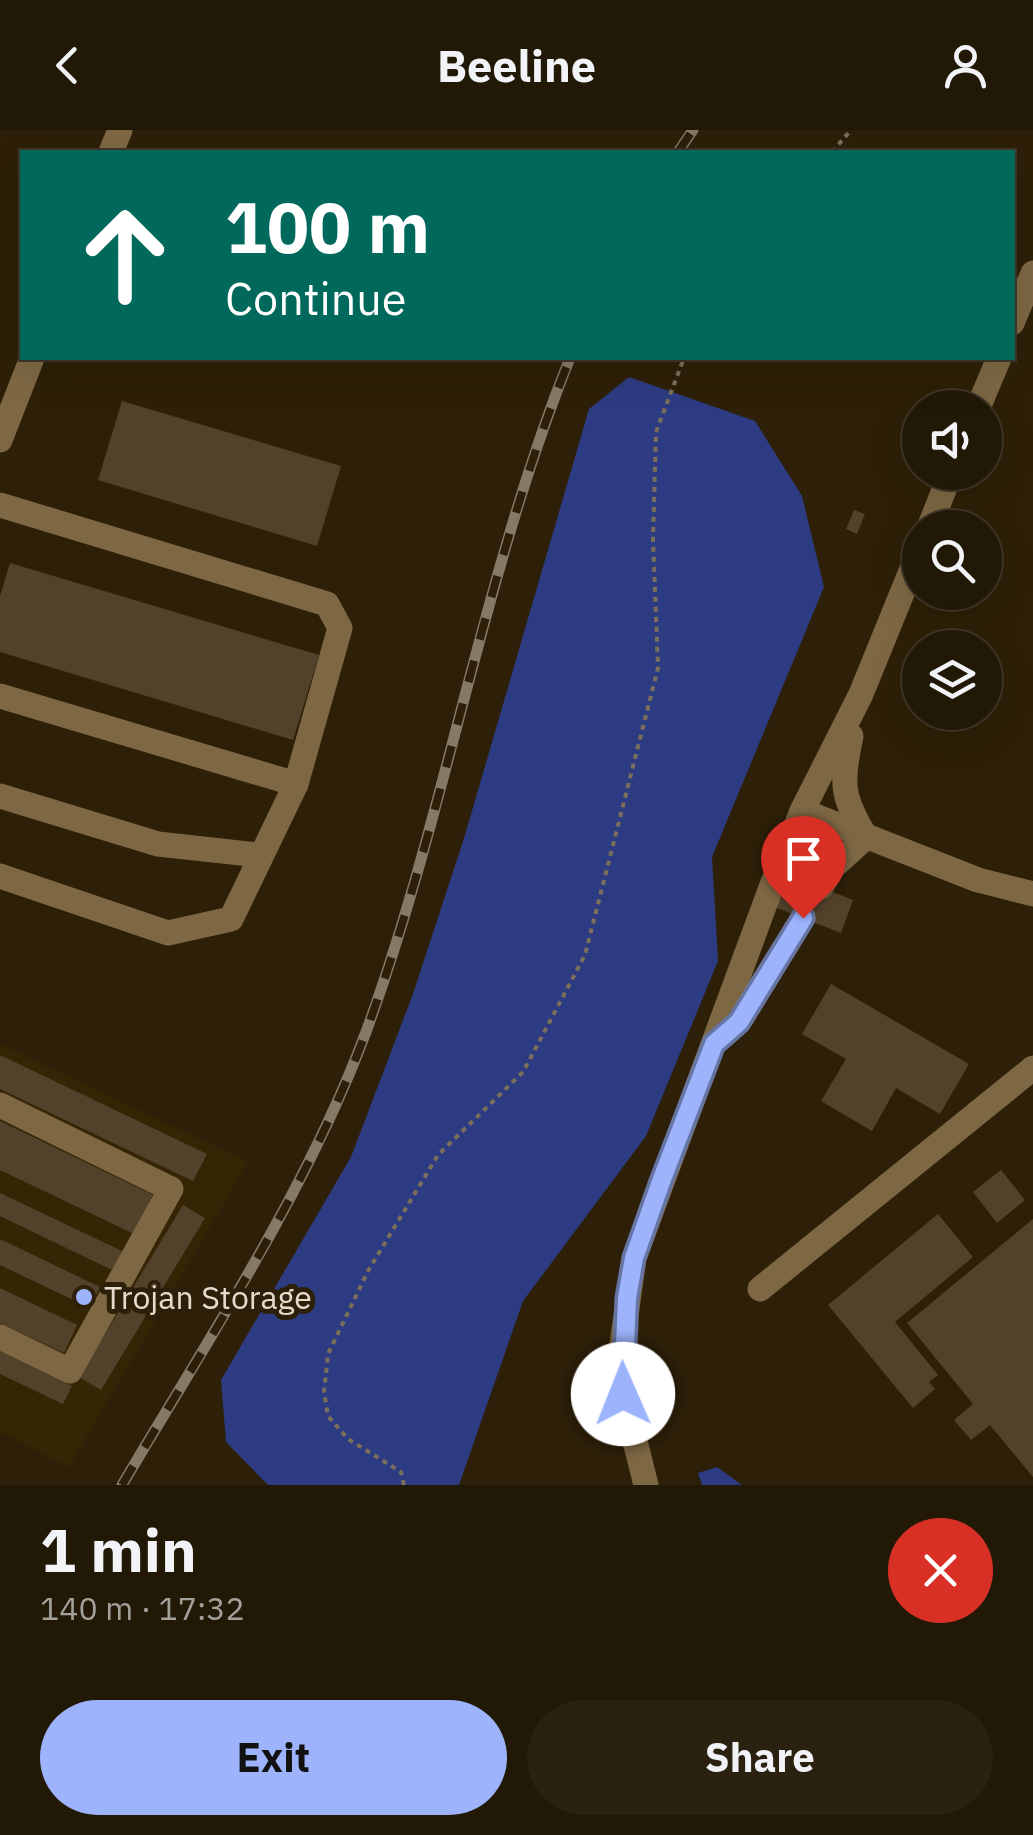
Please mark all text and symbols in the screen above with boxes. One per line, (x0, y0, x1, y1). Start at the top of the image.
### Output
text: Beeline (437, 36, 596, 94)
icon: back (40, 38, 95, 93)
icon: person (938, 38, 993, 93)
text: 100 m (225, 181, 430, 272)
icon: ahead (60, 190, 190, 320)
text: Continue (225, 269, 407, 327)
map controls (902, 390, 1002, 730)
button: sound (902, 390, 1002, 490)
button: search (902, 510, 1002, 610)
button: layers (902, 630, 1002, 730)
pin (761, 816, 846, 919)
icon: arrive (776, 831, 831, 886)
place label: Trojan Storage (104, 1276, 312, 1318)
marker: Trojan Storage (73, 1286, 95, 1308)
position arrow (571, 1342, 675, 1446)
text: 1 min (40, 1510, 197, 1589)
button: close (888, 1518, 993, 1623)
text: 140 m · 17:32 (40, 1587, 245, 1629)
button: Exit (40, 1700, 507, 1815)
button: Share (527, 1700, 993, 1815)

